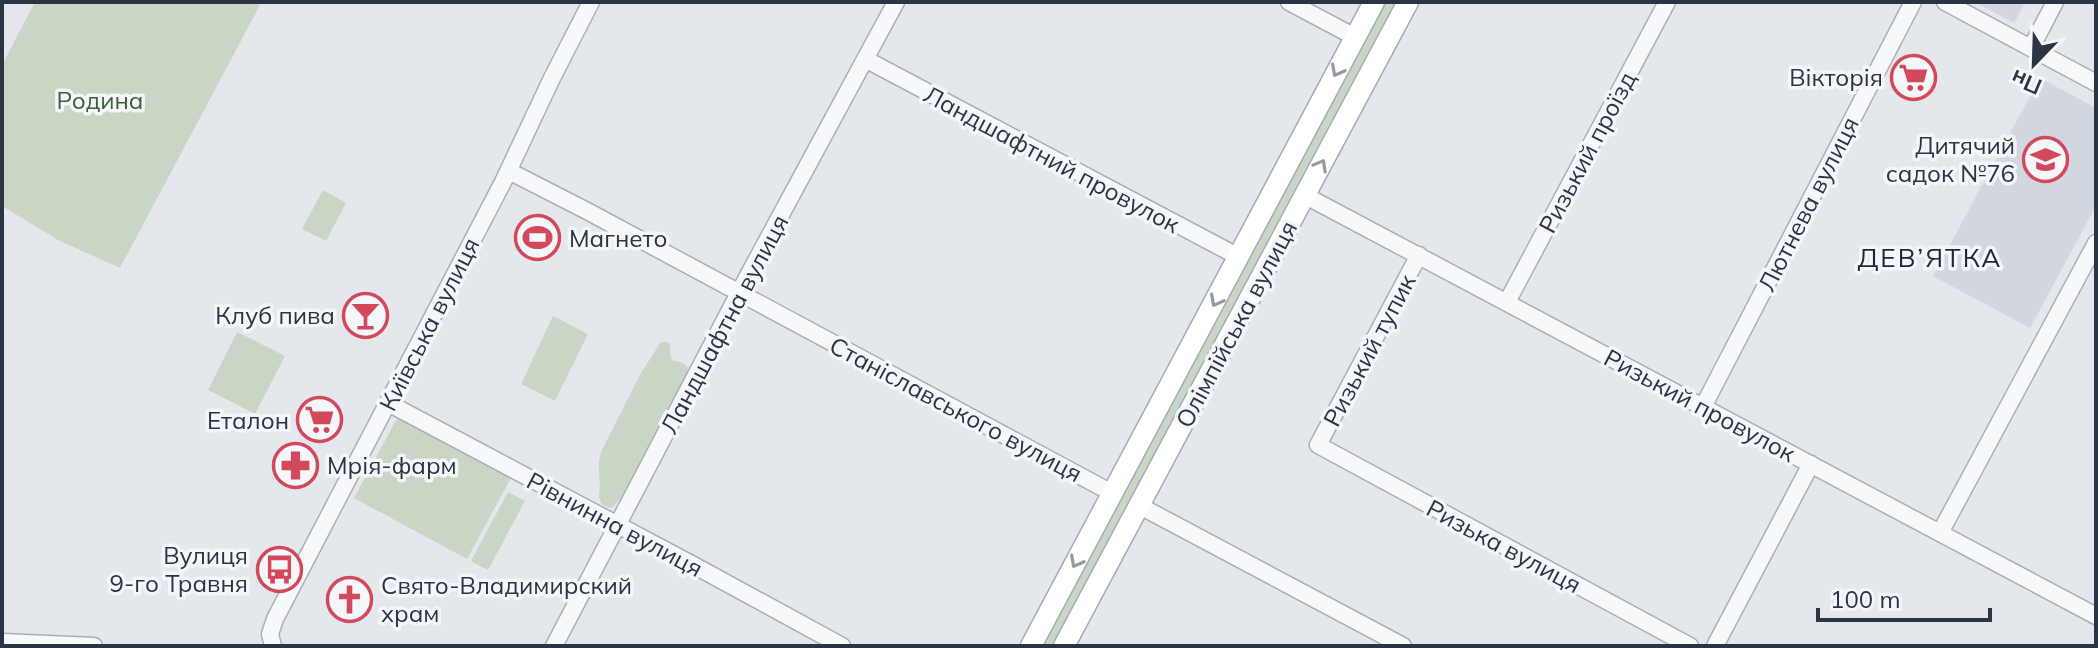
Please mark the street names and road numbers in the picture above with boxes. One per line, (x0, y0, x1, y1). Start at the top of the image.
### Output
street label: Ризький проїзд (1532, 66, 1642, 238)
street label: Ландшафтний провулок (919, 79, 1185, 239)
street label: Лютнева вулиця (1751, 112, 1865, 296)
street label: Ландшафтна вулиця (654, 209, 794, 439)
street label: Олімпійська вулиця (1169, 215, 1303, 433)
street label: Київська вулиця (372, 232, 486, 416)
street label: Ризький тупик (1316, 269, 1422, 431)
street label: Станіславського вулиця (825, 330, 1087, 488)
street label: Ризький провулок (1599, 342, 1801, 468)
street label: Рівнинна вулиця (522, 465, 708, 583)
street label: Ризька вулиця (1422, 493, 1586, 599)

